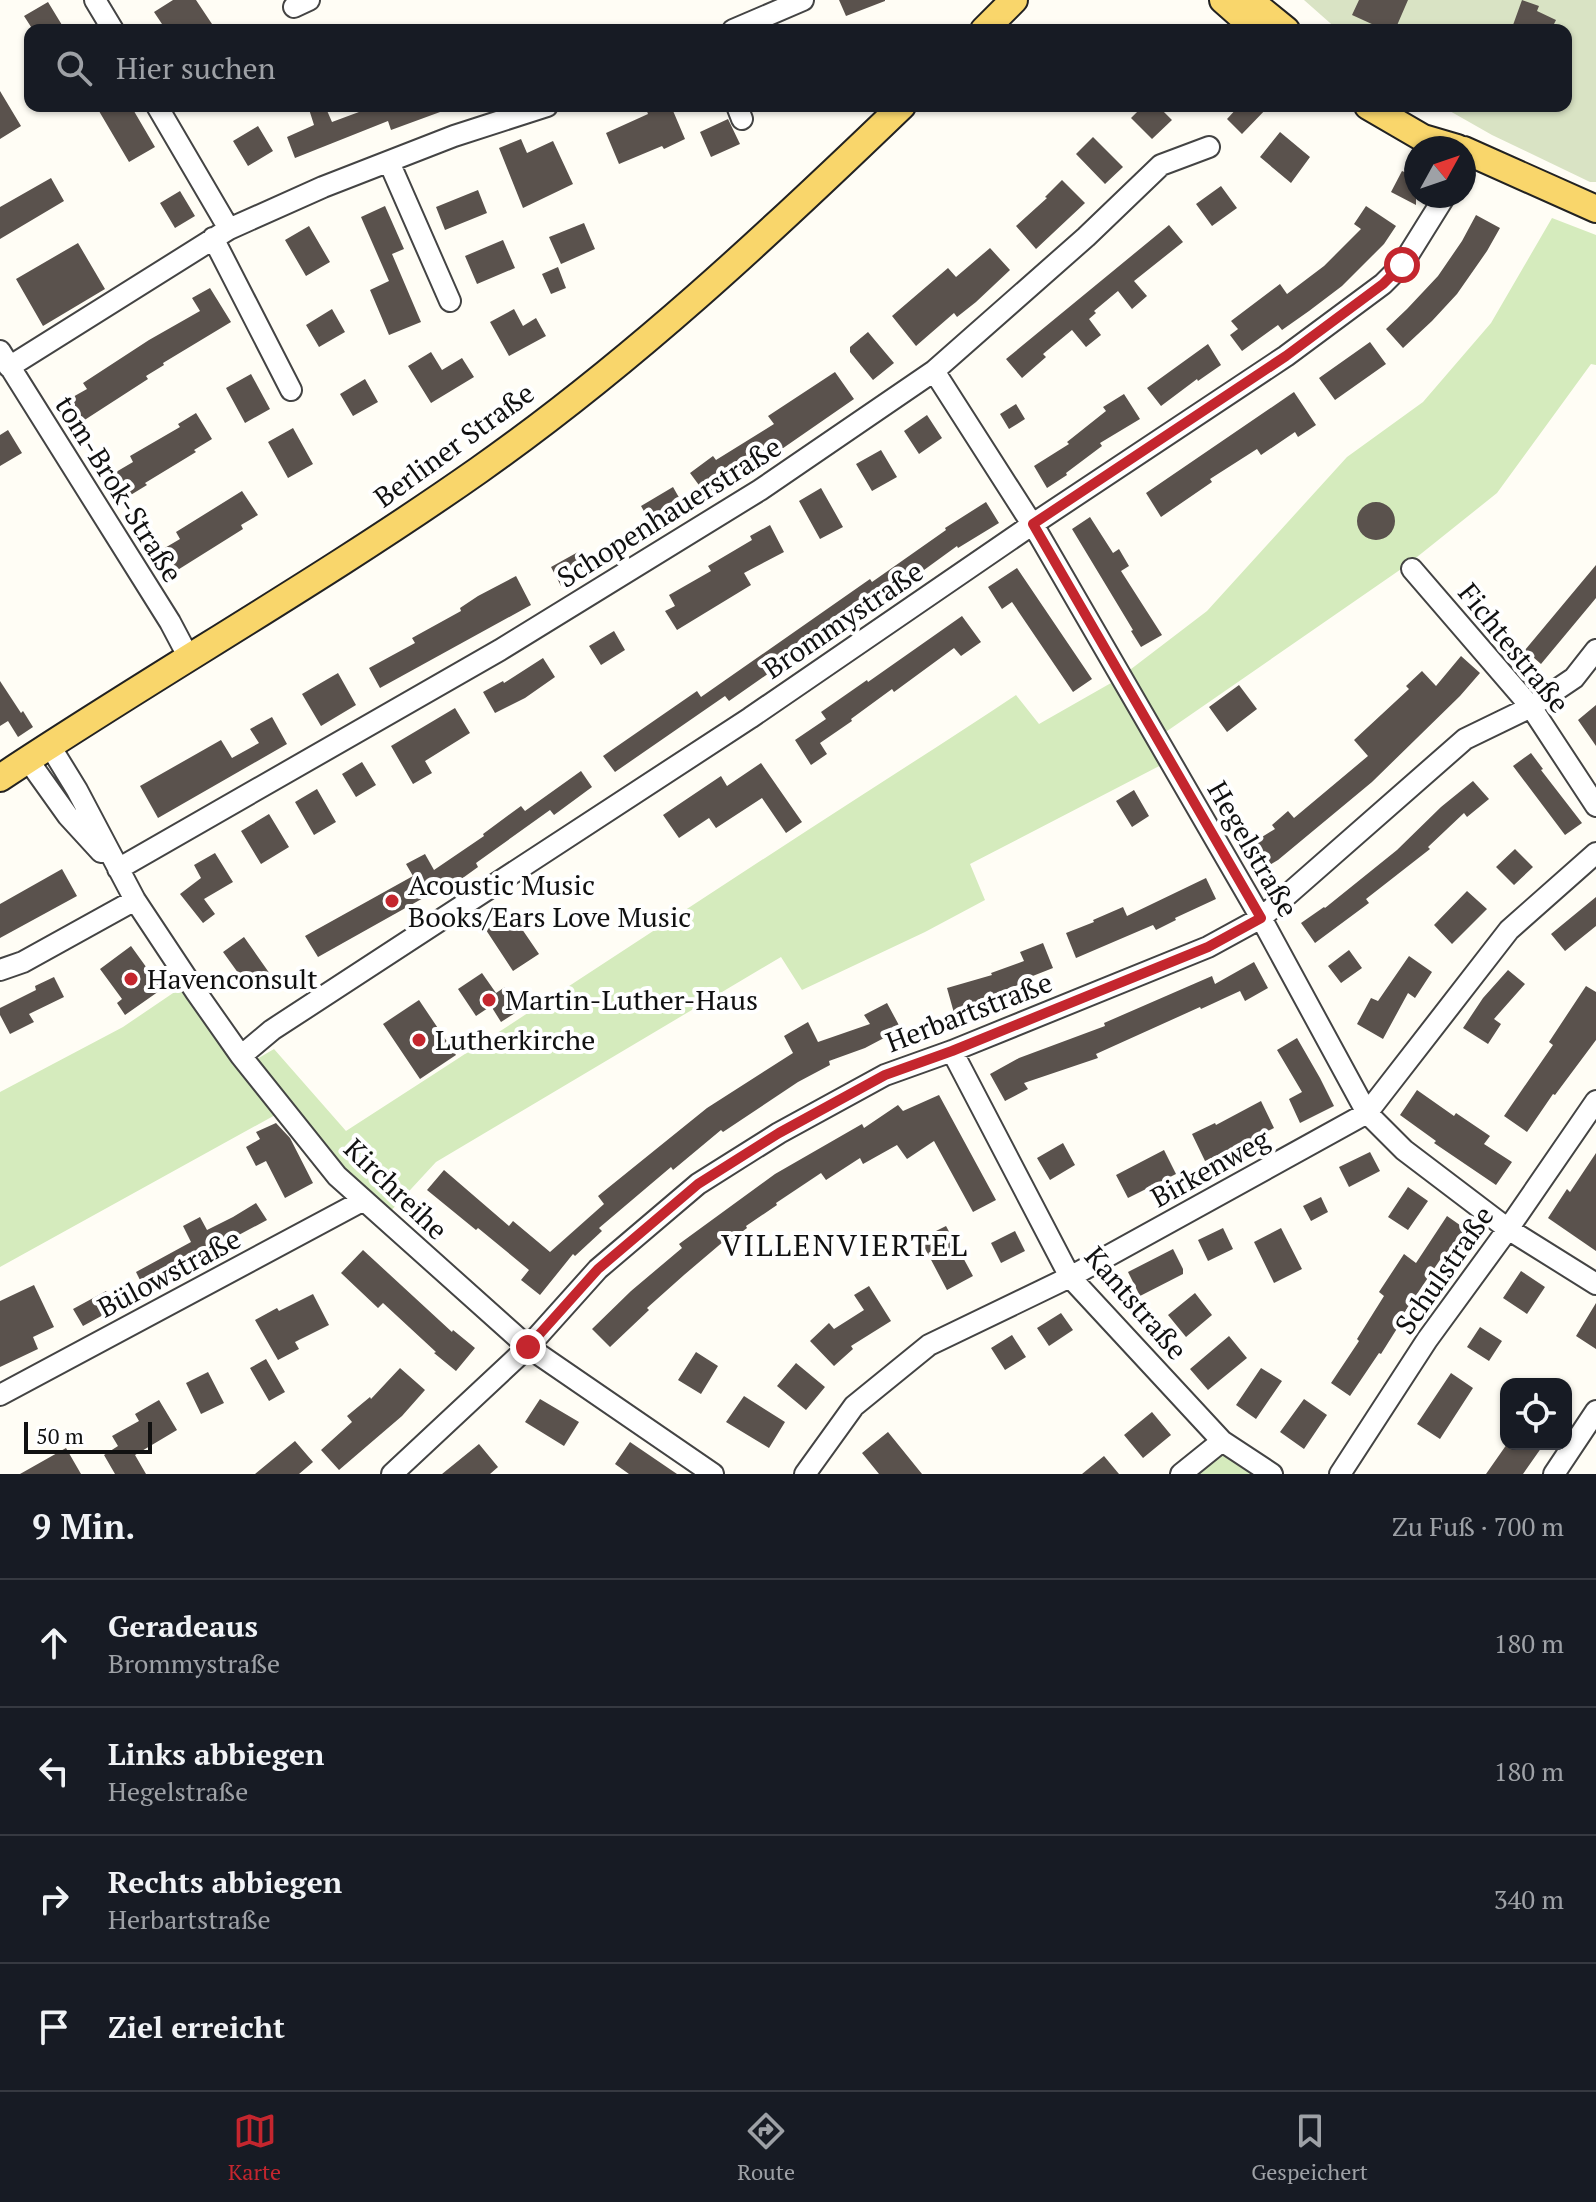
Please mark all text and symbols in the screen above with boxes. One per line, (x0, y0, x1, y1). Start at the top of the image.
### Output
search box (24, 24, 1572, 112)
icon: search (52, 46, 96, 90)
text: Hier suchen (116, 48, 275, 88)
north arrow (1404, 136, 1476, 208)
route start (1384, 247, 1420, 283)
street label: Berliner Straße (366, 374, 541, 515)
street label: tom-Brok-Straße (47, 389, 192, 589)
street label: Schopenhauerstraße (550, 428, 788, 595)
street label: Brommystraße (756, 552, 930, 687)
street label: Fichtestraße (1451, 575, 1578, 720)
street label: Hegelstraße (1200, 774, 1307, 923)
place label: Acoustic Music Books/Ears Love Music (408, 866, 691, 935)
marker: Acoustic Music Books/Ears Love Music (383, 892, 401, 910)
place label: Havenconsult (147, 960, 318, 997)
street label: Herbartstraße (880, 963, 1057, 1060)
marker: Havenconsult (122, 970, 140, 988)
place label: Martin-Luther-Haus (505, 981, 758, 1018)
marker: Martin-Luther-Haus (480, 991, 498, 1009)
place label: Lutherkirche (435, 1021, 595, 1058)
marker: Lutherkirche (410, 1031, 428, 1049)
street label: Birkenweg (1144, 1119, 1277, 1215)
street label: Kirchreihe (337, 1130, 456, 1247)
street label: Schulstraße (1386, 1198, 1501, 1341)
street label: Bülowstraße (91, 1219, 247, 1326)
district label: VILLENVIERTEL (721, 1225, 969, 1265)
street label: Kantstraße (1077, 1238, 1196, 1367)
route end (510, 1329, 546, 1365)
map controls (1500, 1378, 1572, 1450)
button: locate (1500, 1378, 1572, 1450)
scale bar (24, 1418, 152, 1454)
text: 50 m (36, 1421, 84, 1450)
text: 9 Min. (32, 1504, 135, 1549)
text: Zu Fuß · 700 m (1392, 1509, 1564, 1543)
text: Geradeaus (108, 1606, 258, 1646)
icon: ahead (32, 1621, 76, 1665)
text: 180 m (1494, 1626, 1564, 1660)
text: Brommystraße (108, 1646, 280, 1680)
text: Links abbiegen (108, 1734, 324, 1774)
icon: left (32, 1749, 76, 1793)
text: 180 m (1494, 1754, 1564, 1788)
text: Hegelstraße (108, 1774, 248, 1808)
text: Rechts abbiegen (108, 1862, 342, 1902)
icon: right (32, 1877, 76, 1921)
text: 340 m (1494, 1882, 1564, 1916)
text: Herbartstraße (108, 1902, 271, 1936)
icon: arrive (32, 2005, 76, 2049)
text: Ziel erreicht (108, 2007, 285, 2047)
tab: Karte (228, 2109, 281, 2186)
tab: Route (737, 2109, 795, 2186)
tab: Gespeichert (1251, 2109, 1368, 2186)

